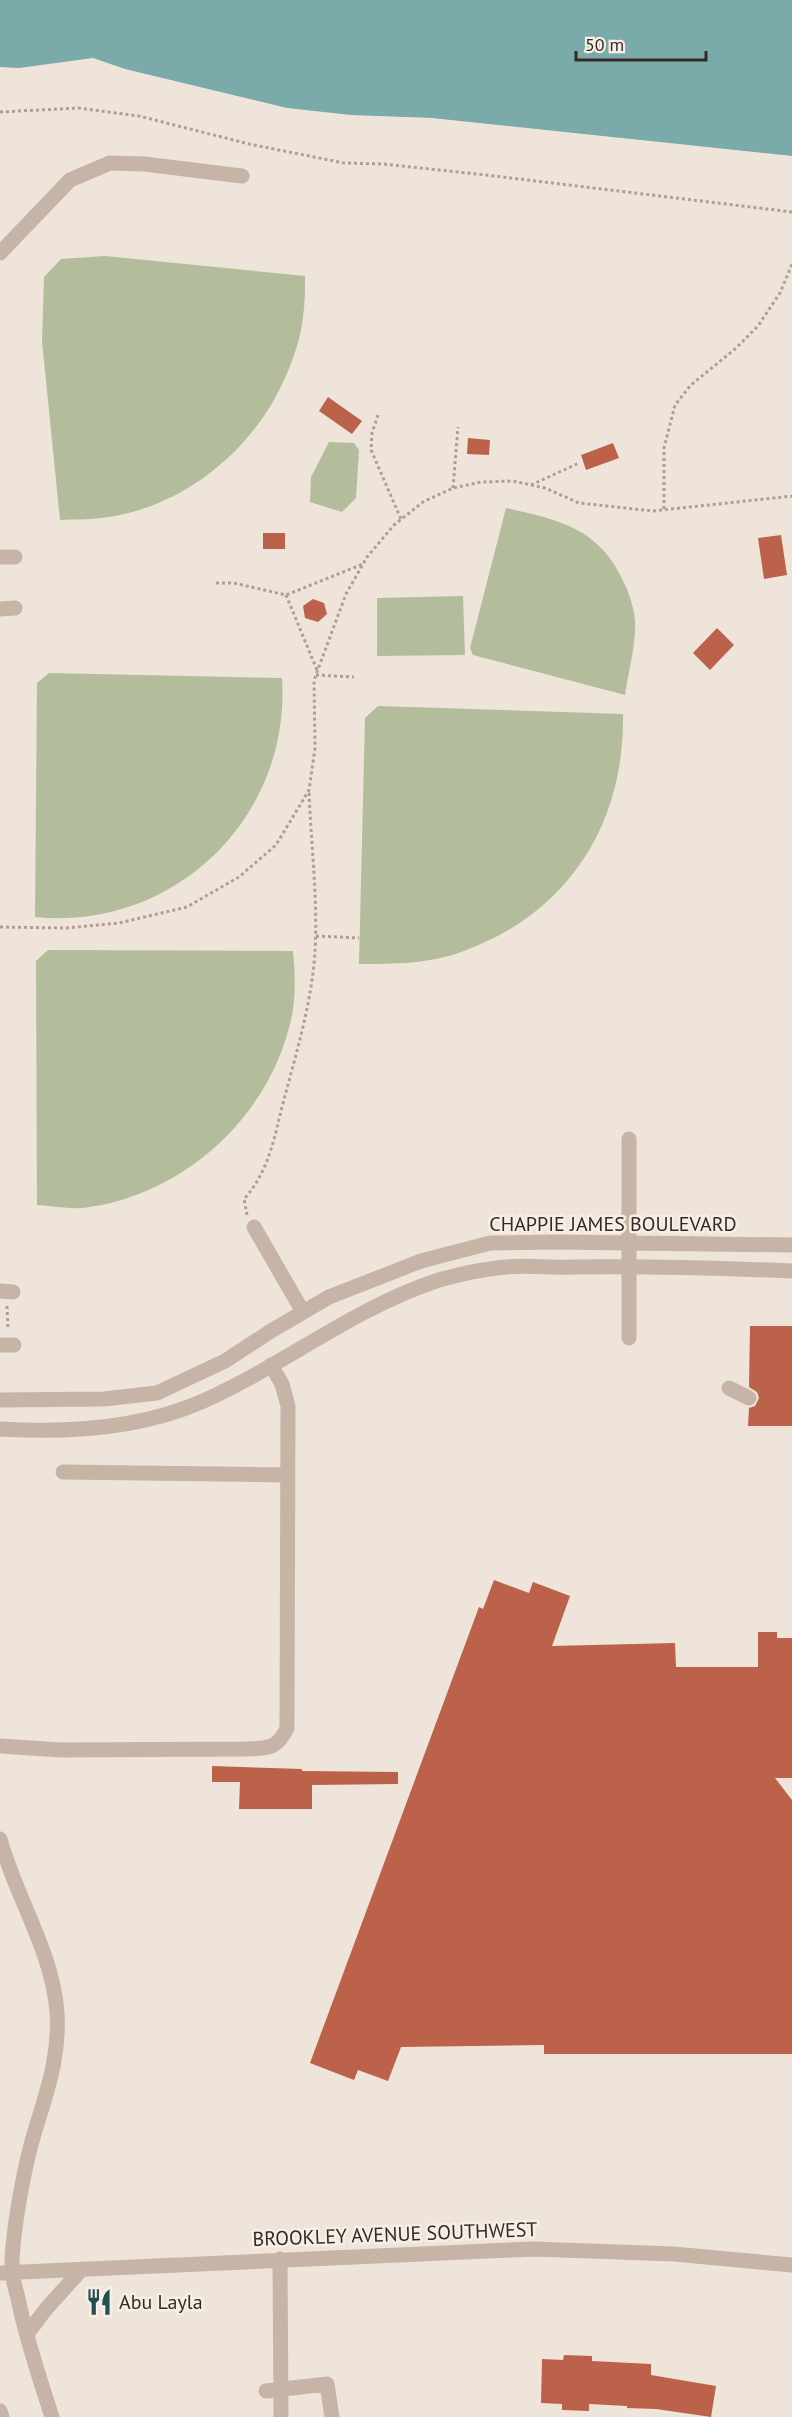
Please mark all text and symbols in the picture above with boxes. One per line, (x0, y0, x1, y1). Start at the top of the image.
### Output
scale bar (576, 24, 706, 62)
text: 50 m (585, 33, 624, 56)
street label: CHAPPIE JAMES BOULEVARD (489, 1211, 737, 1237)
street label: BROOKLEY AVENUE SOUTHWEST (252, 2216, 538, 2252)
restaurant icon: Abu Layla (84, 2287, 114, 2317)
place label: Abu Layla (119, 2289, 203, 2315)

